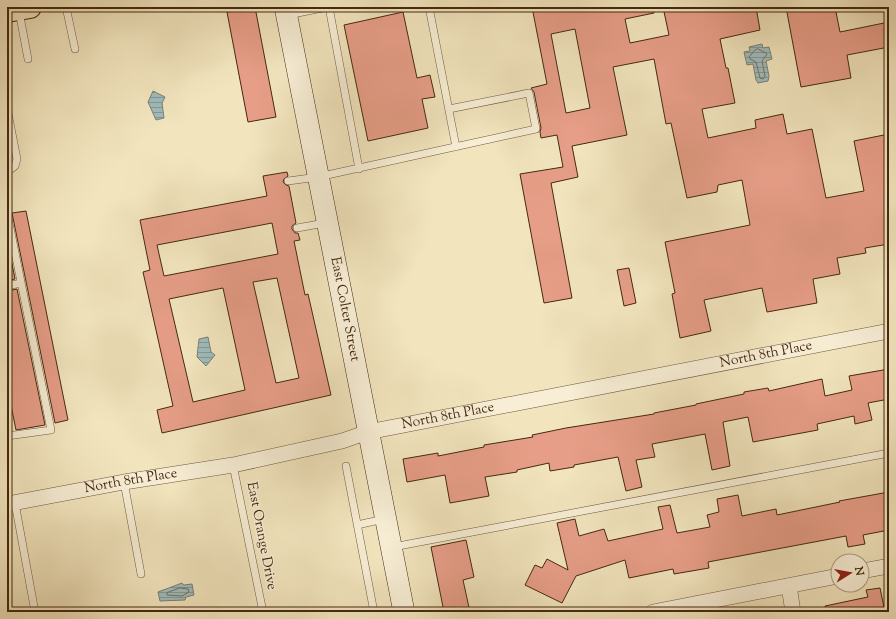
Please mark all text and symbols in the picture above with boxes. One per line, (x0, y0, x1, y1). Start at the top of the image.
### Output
street label: East Colter Street (324, 255, 365, 363)
street label: North 8th Place (718, 336, 814, 374)
street label: North 8th Place (400, 398, 496, 435)
street label: North 8th Place (83, 464, 179, 499)
street label: East Orange Drive (241, 480, 281, 592)
north arrow (830, 553, 870, 593)
text: N (850, 564, 868, 577)

